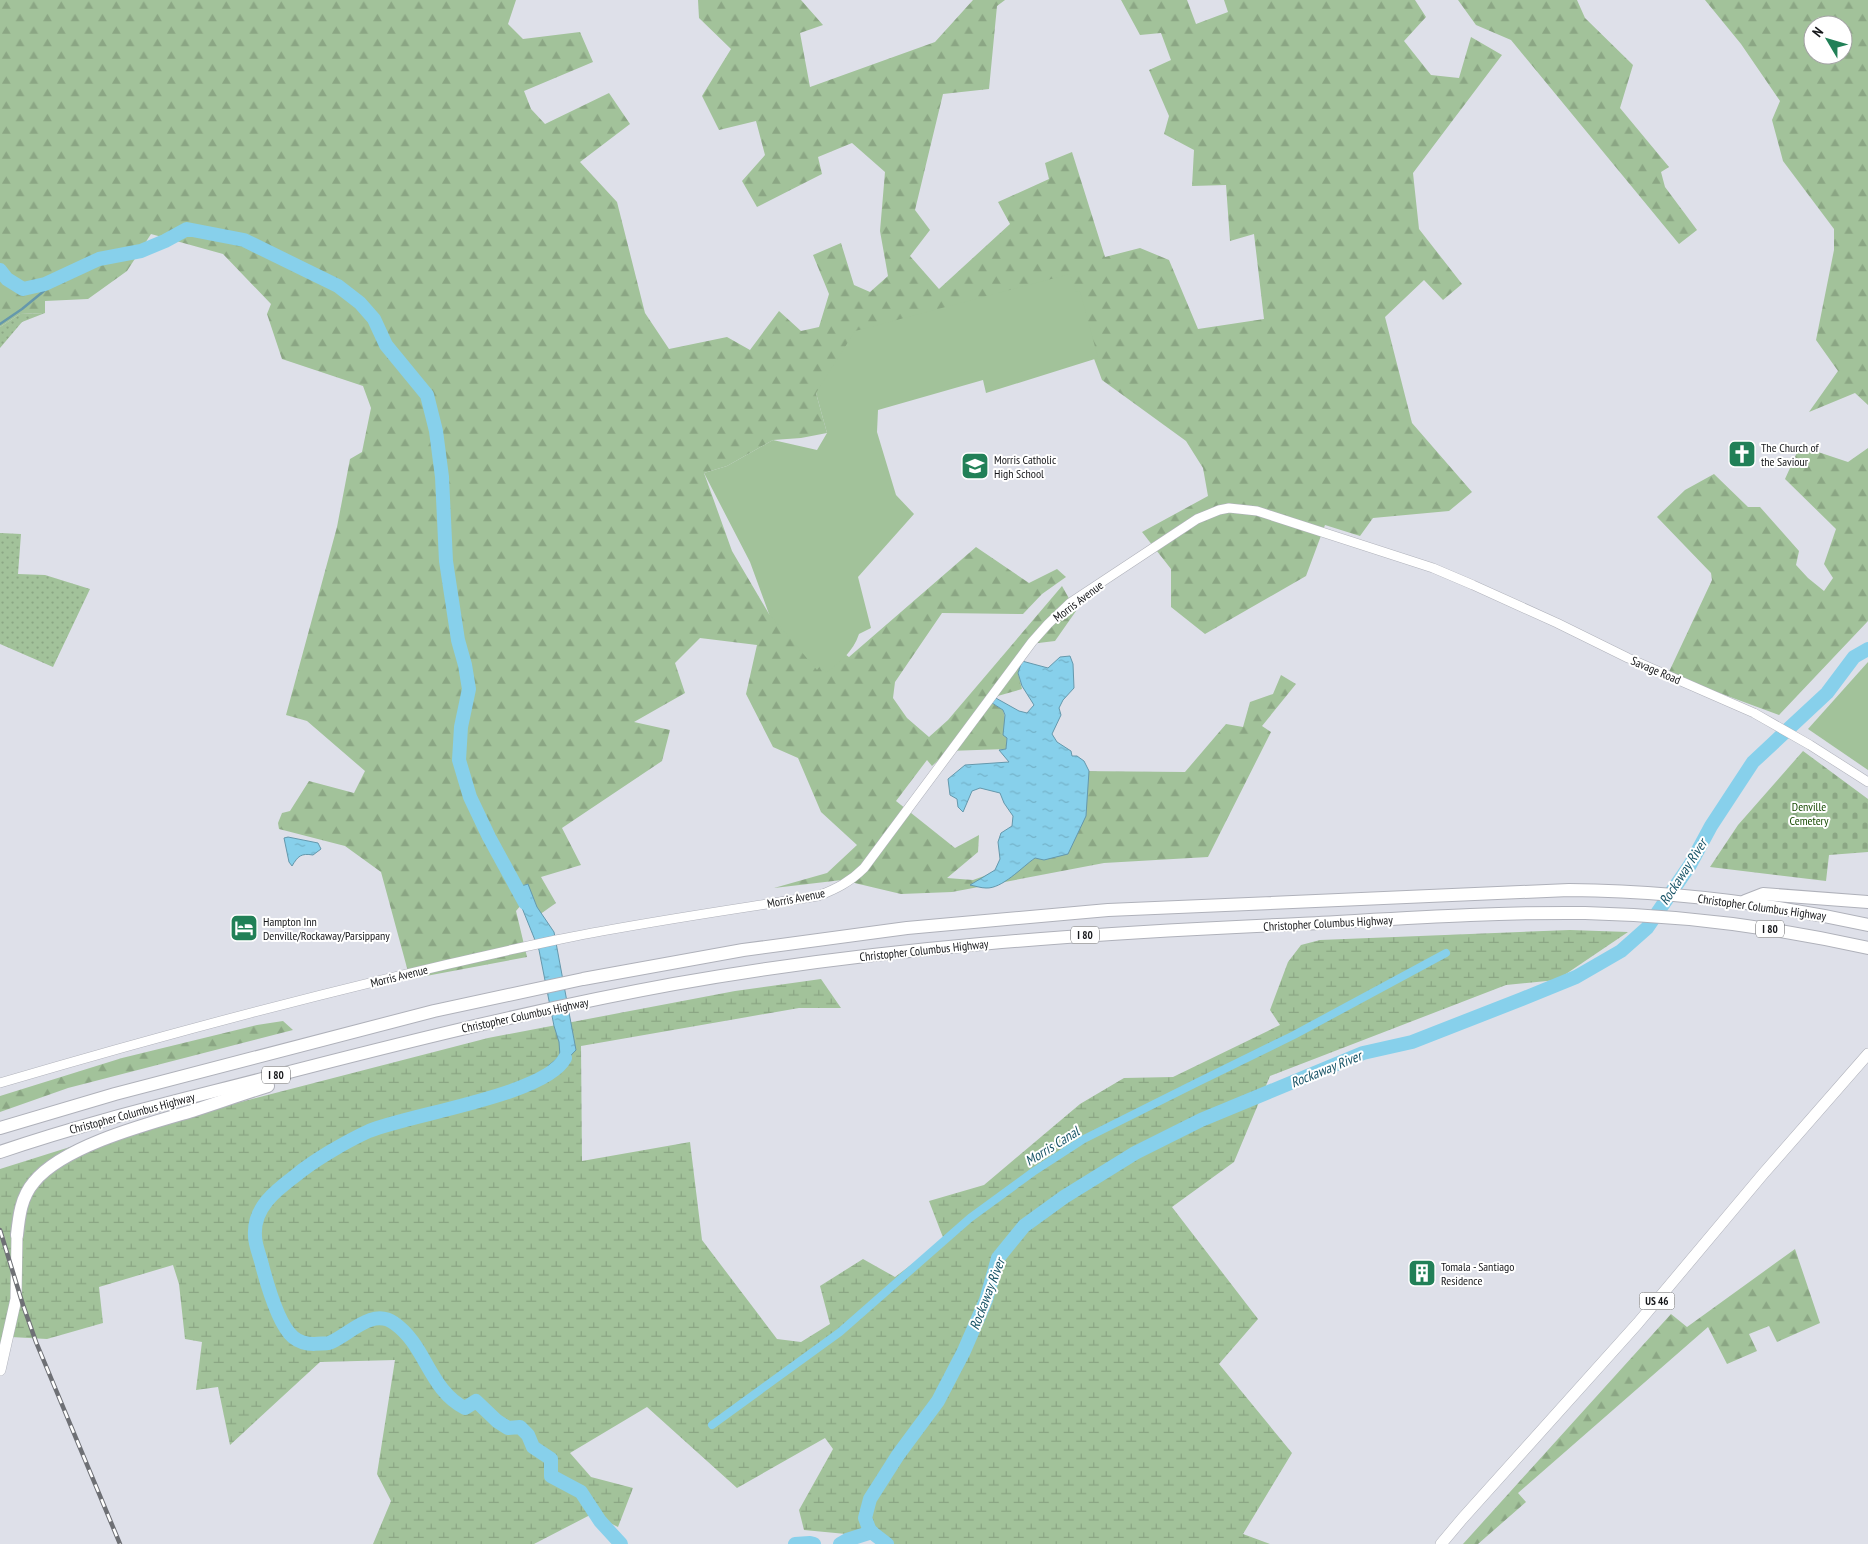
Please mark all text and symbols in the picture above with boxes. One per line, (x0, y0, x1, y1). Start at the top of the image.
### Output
north arrow (1803, 15, 1853, 65)
text: N (1808, 23, 1827, 41)
church icon: The Church of the Saviour (1727, 439, 1757, 469)
place label: The Church of the Saviour (1761, 440, 1820, 469)
school or university icon: Morris Catholic High School (960, 451, 990, 481)
place label: Morris Catholic High School (994, 452, 1057, 481)
street label: Morris Avenue (1050, 577, 1106, 625)
street label: Savage Road (1629, 653, 1683, 687)
park label: Denville Cemetery (1790, 799, 1829, 828)
water label: Rockaway River (1655, 834, 1712, 908)
street label: Morris Avenue (766, 885, 826, 911)
street label: Christopher Columbus Highway (1697, 891, 1828, 924)
street label: Christopher Columbus Highway (1263, 912, 1394, 934)
hotel icon: Hampton Inn Denville/Rockaway/Parsippany (229, 913, 259, 943)
place label: Hampton Inn Denville/Rockaway/Parsippany (263, 914, 390, 943)
road number: I 80 (1756, 921, 1784, 938)
road number: I 80 (1071, 926, 1099, 944)
street label: Christopher Columbus Highway (859, 936, 990, 964)
street label: Morris Avenue (369, 962, 429, 990)
street label: Christopher Columbus Highway (460, 994, 590, 1036)
water label: Rockaway River (1288, 1046, 1366, 1091)
road number: I 80 (262, 1066, 290, 1084)
street label: Christopher Columbus Highway (68, 1089, 197, 1137)
water label: Morris Canal (1022, 1121, 1084, 1170)
water label: Rockaway River (965, 1254, 1010, 1332)
building icon: Tomala - Santiago Residence (1407, 1258, 1437, 1288)
place label: Tomala - Santiago Residence (1441, 1259, 1514, 1288)
road number: US 46 (1640, 1292, 1674, 1310)

